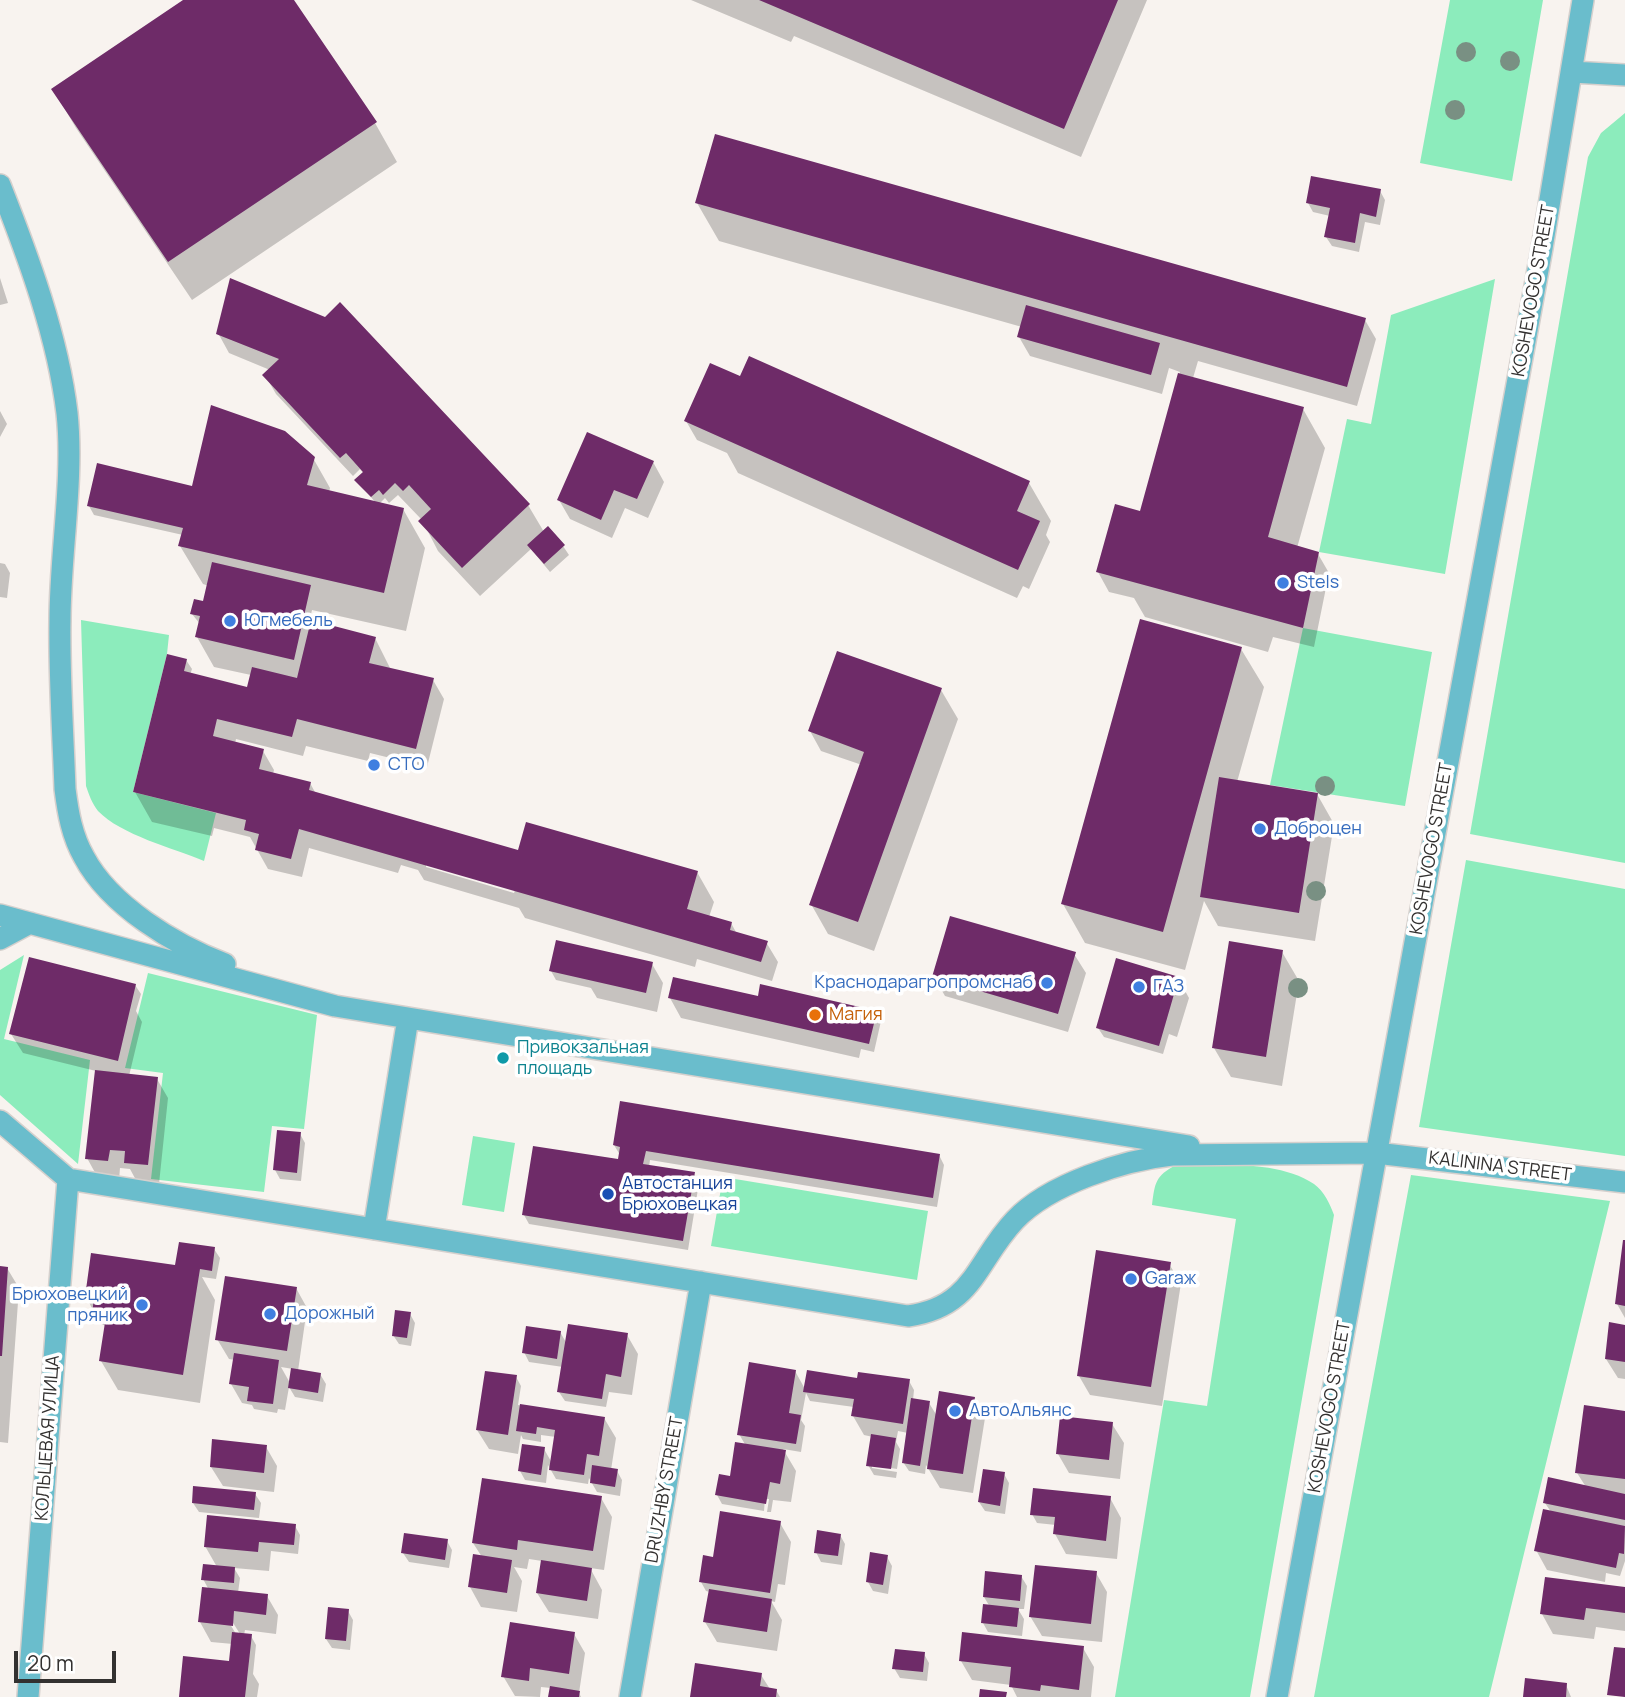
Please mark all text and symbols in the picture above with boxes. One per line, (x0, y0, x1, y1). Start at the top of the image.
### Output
street label: KOSHEVOGO STREET (1508, 203, 1560, 379)
place label: Stels (1297, 572, 1339, 594)
marker: Stels (1275, 575, 1291, 591)
place label: Югмебель (244, 610, 333, 632)
marker: Югмебель (222, 613, 238, 629)
place label: СТО (388, 754, 425, 776)
marker: СТО (366, 757, 382, 773)
street label: KOSHEVOGO STREET (1406, 761, 1458, 937)
place label: Доброцен (1274, 818, 1362, 840)
marker: Доброцен (1252, 821, 1268, 837)
place label: Краснодарагропромснаб (814, 972, 1033, 994)
marker: Краснодарагропромснаб (1039, 975, 1055, 991)
place label: ГАЗ (1153, 976, 1184, 998)
marker: ГАЗ (1131, 979, 1147, 995)
place label: Магия (829, 1004, 883, 1026)
marker: Магия (807, 1007, 823, 1023)
place label: Привокзальная площадь (517, 1037, 649, 1080)
marker: Привокзальная площадь (495, 1050, 511, 1066)
street label: KALININA STREET (1427, 1148, 1573, 1186)
place label: Автостанция Брюховецкая (622, 1173, 738, 1216)
marker: Автостанция Брюховецкая (600, 1186, 616, 1202)
place label: Garaж (1145, 1268, 1196, 1290)
marker: Garaж (1123, 1271, 1139, 1287)
place label: Брюховецкий пряник (12, 1284, 128, 1326)
marker: Брюховецкий пряник (134, 1297, 150, 1313)
place label: Дорожный (284, 1303, 375, 1325)
marker: Дорожный (262, 1306, 278, 1322)
street label: KOSHEVOGO STREET (1304, 1319, 1356, 1495)
street label: КОЛЬЦЕВАЯ УЛИЦА (31, 1354, 65, 1522)
place label: АвтоАльянс (969, 1400, 1072, 1422)
marker: АвтоАльянс (947, 1403, 963, 1419)
street label: DRUZHBY STREET (642, 1415, 688, 1565)
scale bar (18, 1638, 119, 1682)
text: 20 m (27, 1649, 74, 1677)

